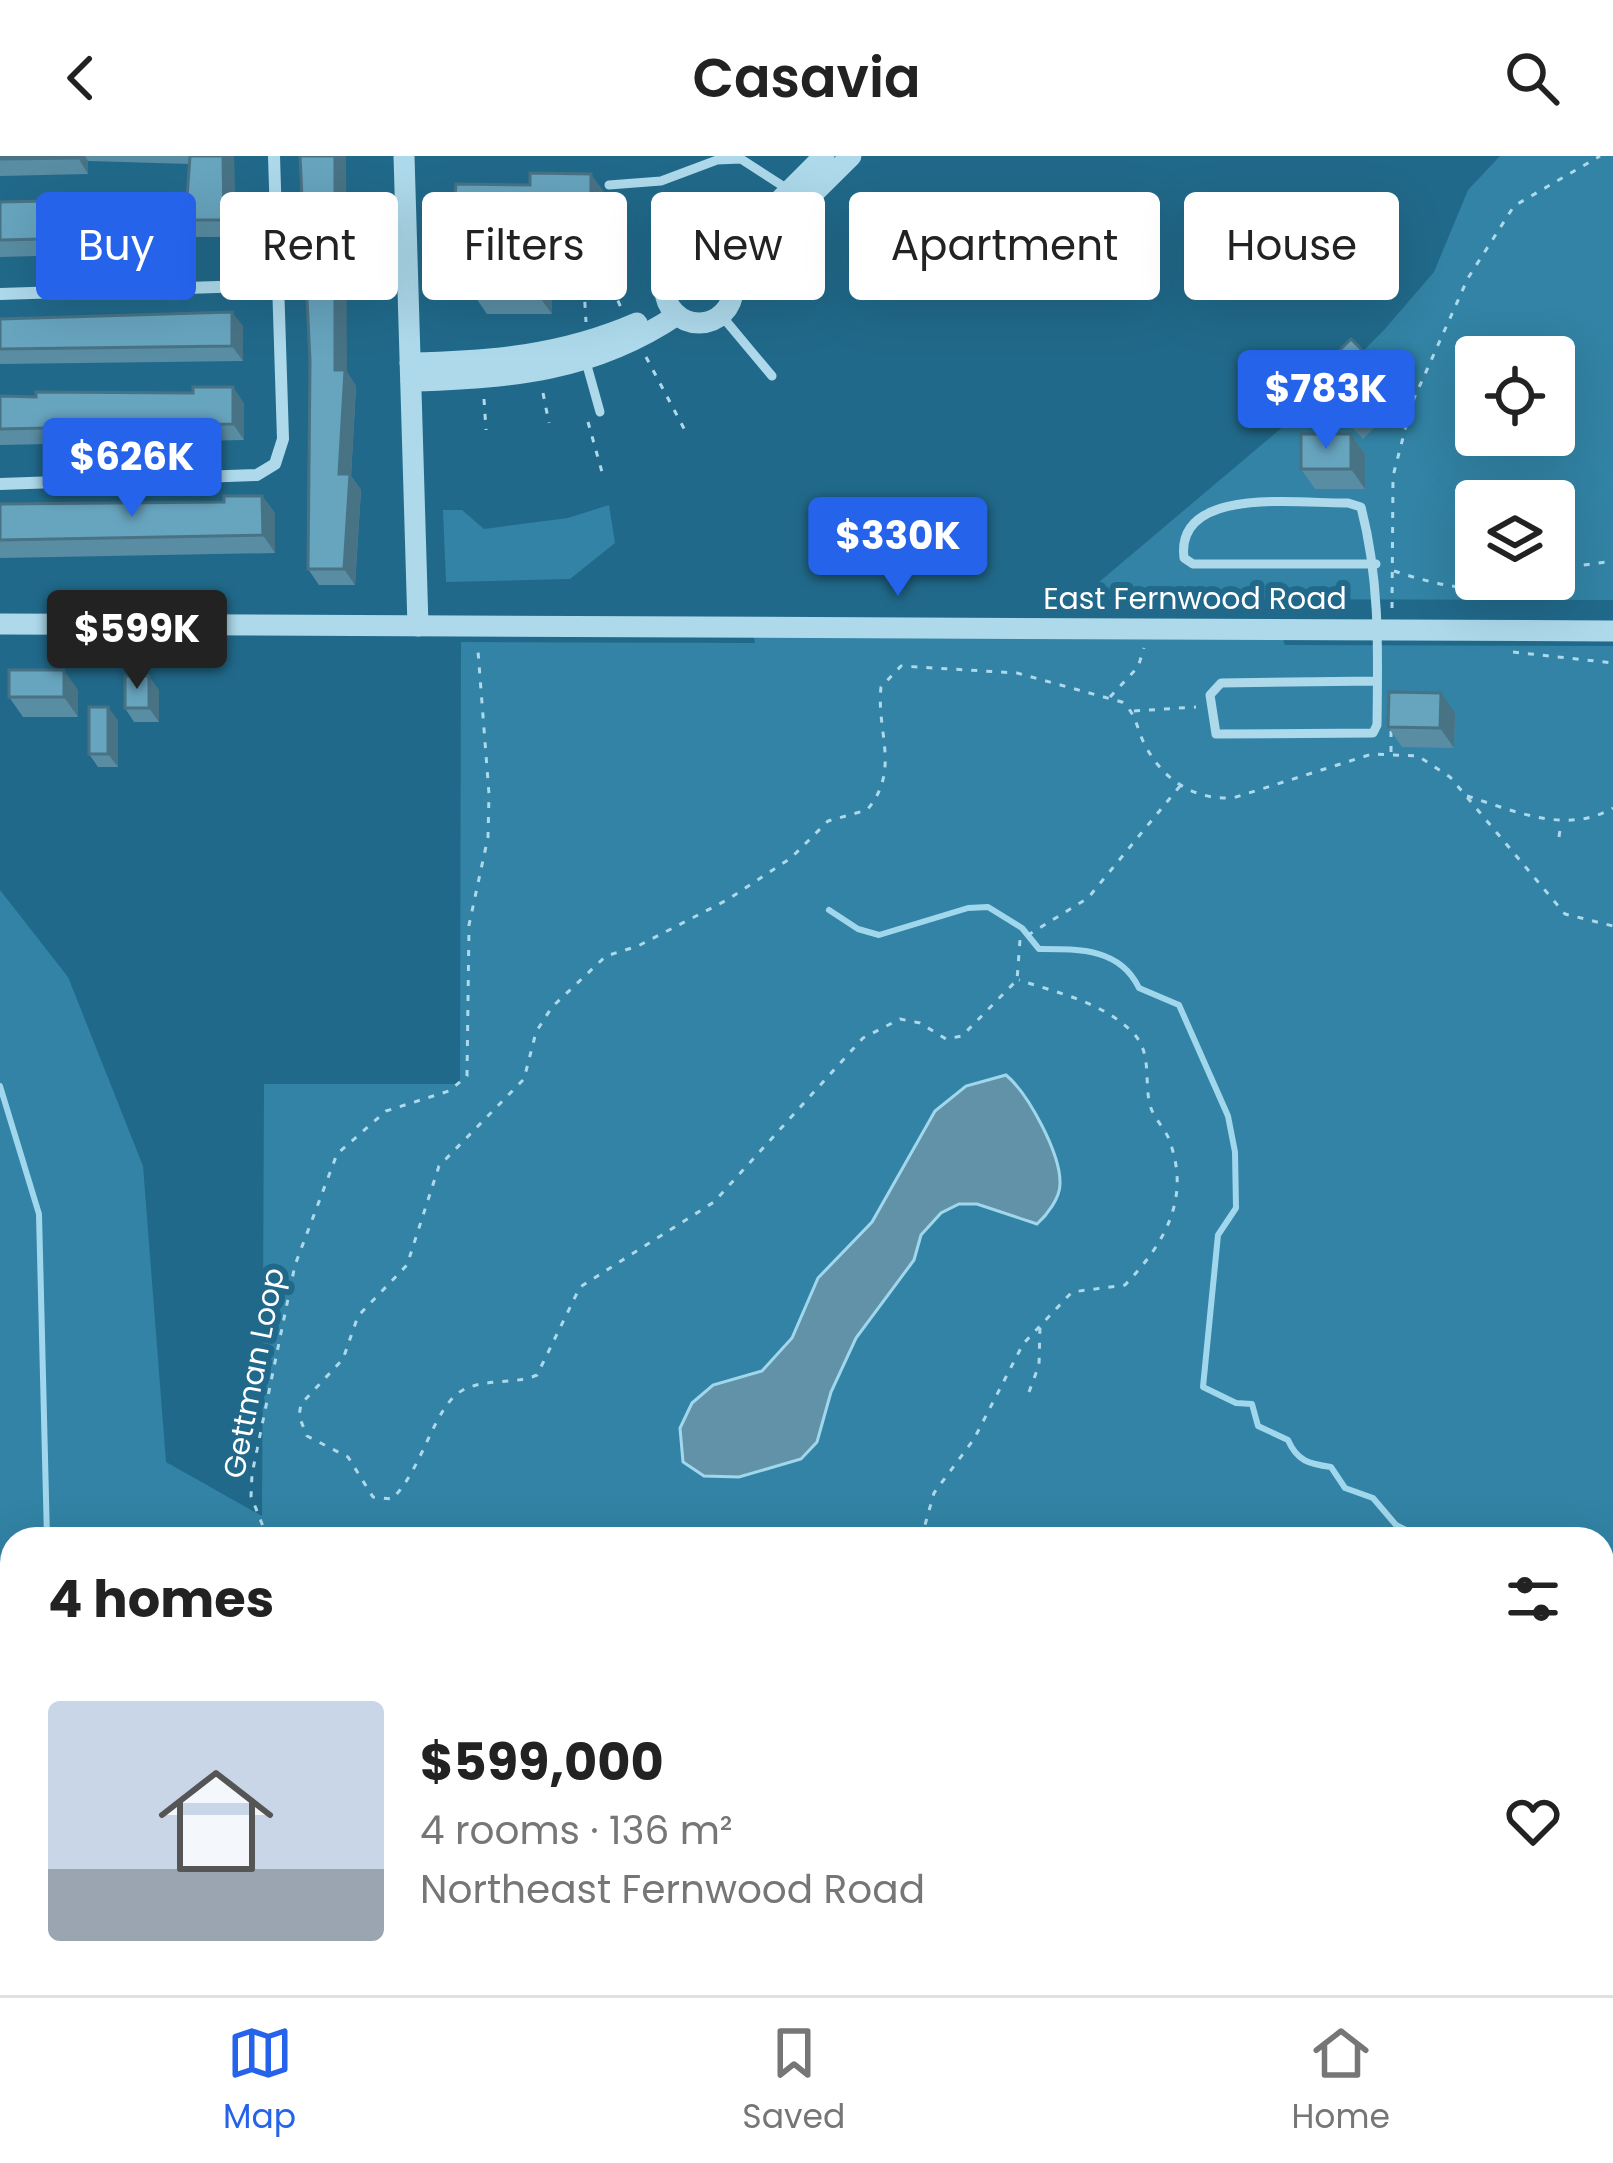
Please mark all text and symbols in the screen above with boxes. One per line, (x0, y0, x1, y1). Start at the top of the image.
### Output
text: Casavia (692, 40, 921, 116)
icon: back (48, 45, 114, 111)
icon: search (1499, 45, 1565, 111)
chip: Buy (36, 192, 196, 300)
chip: Rent (220, 192, 398, 300)
chip: Filters (422, 192, 627, 300)
chip: New (651, 192, 825, 300)
chip: Apartment (849, 192, 1160, 300)
chip: House (1184, 192, 1399, 300)
map controls (1455, 336, 1575, 600)
button: locate (1455, 336, 1575, 456)
pin: $783K (1242, 350, 1410, 452)
text: $783K (1265, 361, 1387, 416)
pin: $626K (48, 418, 216, 520)
text: $626K (70, 429, 194, 484)
button: layers (1455, 480, 1575, 600)
pin: $330K (814, 497, 982, 599)
text: $330K (835, 508, 961, 563)
street label: East Fernwood Road (1043, 577, 1347, 620)
pin: $599K (53, 590, 221, 692)
text: $599K (74, 601, 200, 656)
street label: Gettman Loop (212, 1264, 295, 1482)
text: 4 homes (48, 1563, 274, 1635)
icon: filters (1500, 1566, 1566, 1632)
text: $599,000 (420, 1726, 664, 1798)
icon: home (144, 1749, 288, 1893)
icon: heart (1500, 1788, 1566, 1854)
text: 4 rooms · 136 m² (420, 1803, 733, 1858)
text: Northeast Fernwood Road (420, 1862, 925, 1917)
tab: Map (223, 2020, 296, 2142)
tab: Saved (742, 2020, 845, 2142)
tab: Home (1291, 2020, 1390, 2142)

